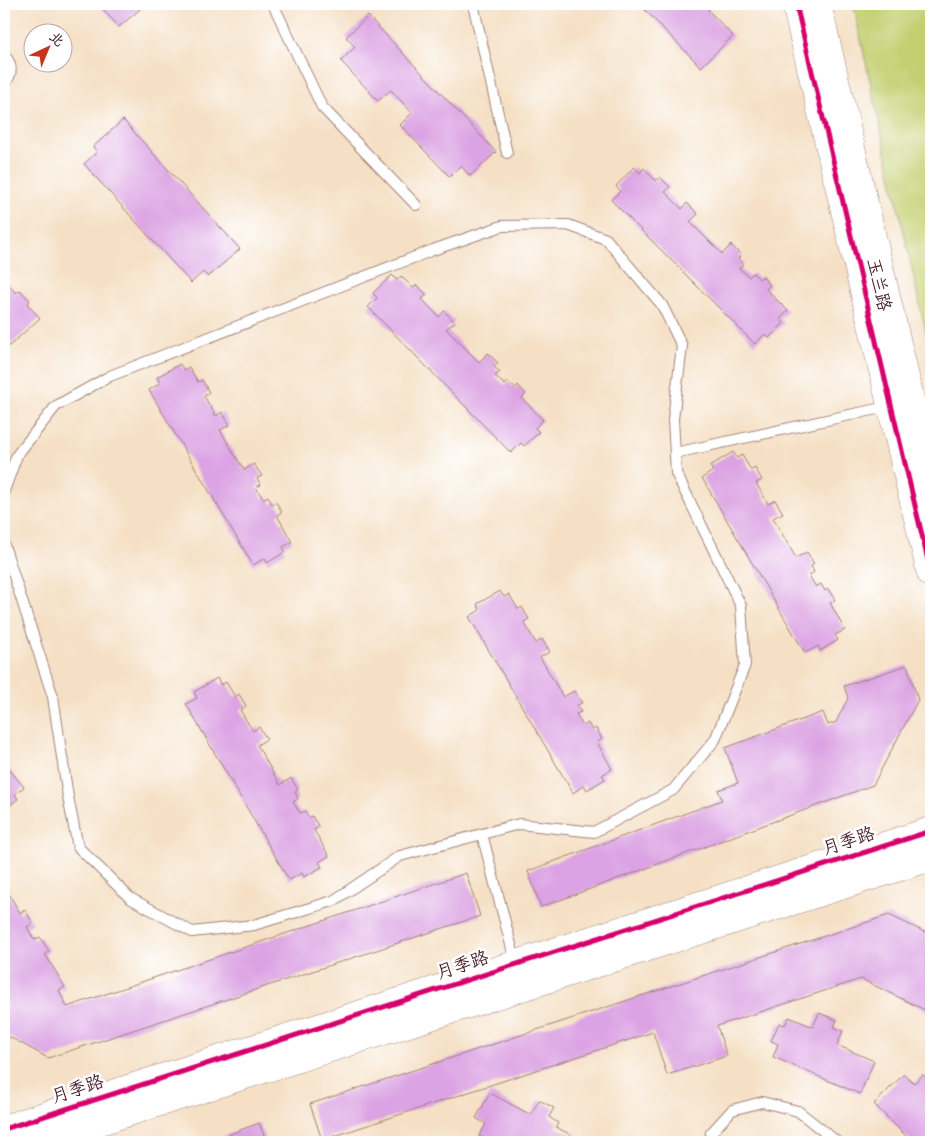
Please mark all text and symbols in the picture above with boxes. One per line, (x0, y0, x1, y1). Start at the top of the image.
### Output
north arrow (22, 22, 72, 72)
text: 北 (44, 28, 68, 52)
street label: 玉兰路 (859, 256, 895, 314)
street label: 月季路 (819, 823, 879, 863)
street label: 月季路 (433, 947, 493, 987)
street label: 月季路 (48, 1071, 108, 1111)

